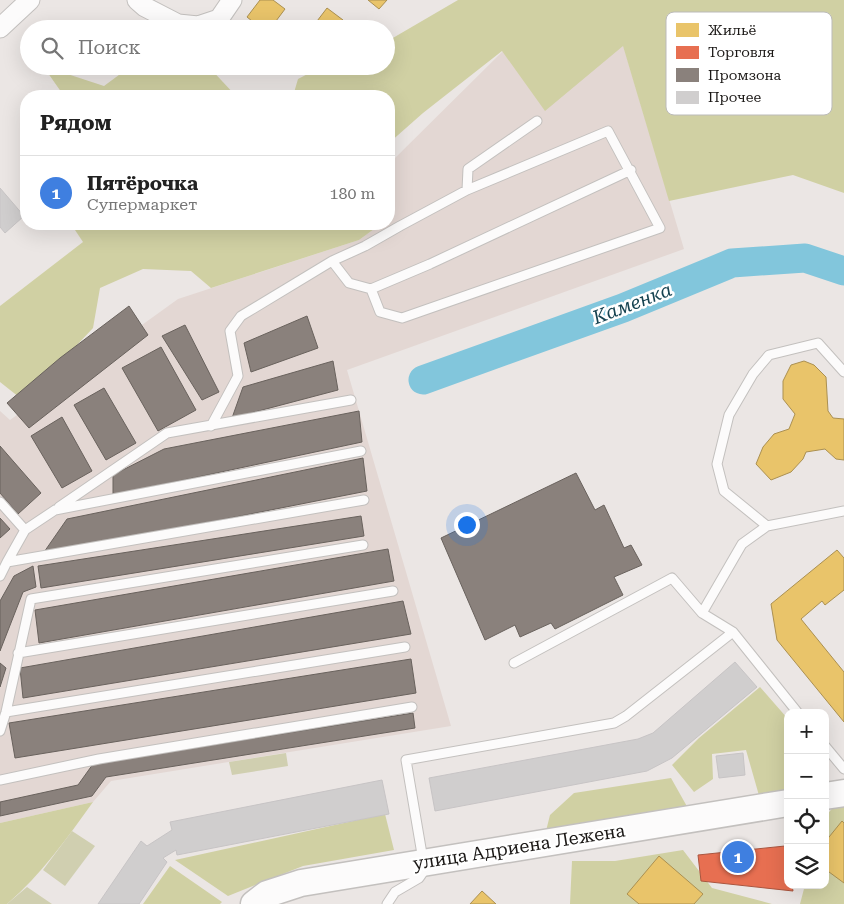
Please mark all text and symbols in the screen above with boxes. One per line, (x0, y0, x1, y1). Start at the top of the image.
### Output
legend (666, 12, 832, 115)
search box (20, 20, 395, 75)
text: Жильё (708, 22, 757, 38)
icon: search (38, 34, 66, 62)
text: Поиск (78, 36, 141, 59)
text: Торговля (708, 44, 775, 60)
text: Промзона (708, 67, 782, 83)
text: Прочее (708, 89, 761, 105)
text: Рядом (40, 111, 112, 135)
text: Пятёрочка (87, 172, 198, 195)
text: 1 (52, 184, 60, 203)
text: 180 m (329, 184, 375, 203)
text: Супермаркет (87, 195, 197, 214)
water label: Каменка (588, 278, 675, 329)
your location (454, 512, 480, 538)
map controls (784, 709, 829, 889)
button: + (784, 709, 829, 754)
button: − (784, 754, 829, 799)
button: locate (784, 799, 829, 844)
street label: улица Адриена Лежена (411, 819, 627, 874)
pin: 1 (722, 838, 754, 876)
button: layers (784, 844, 829, 889)

